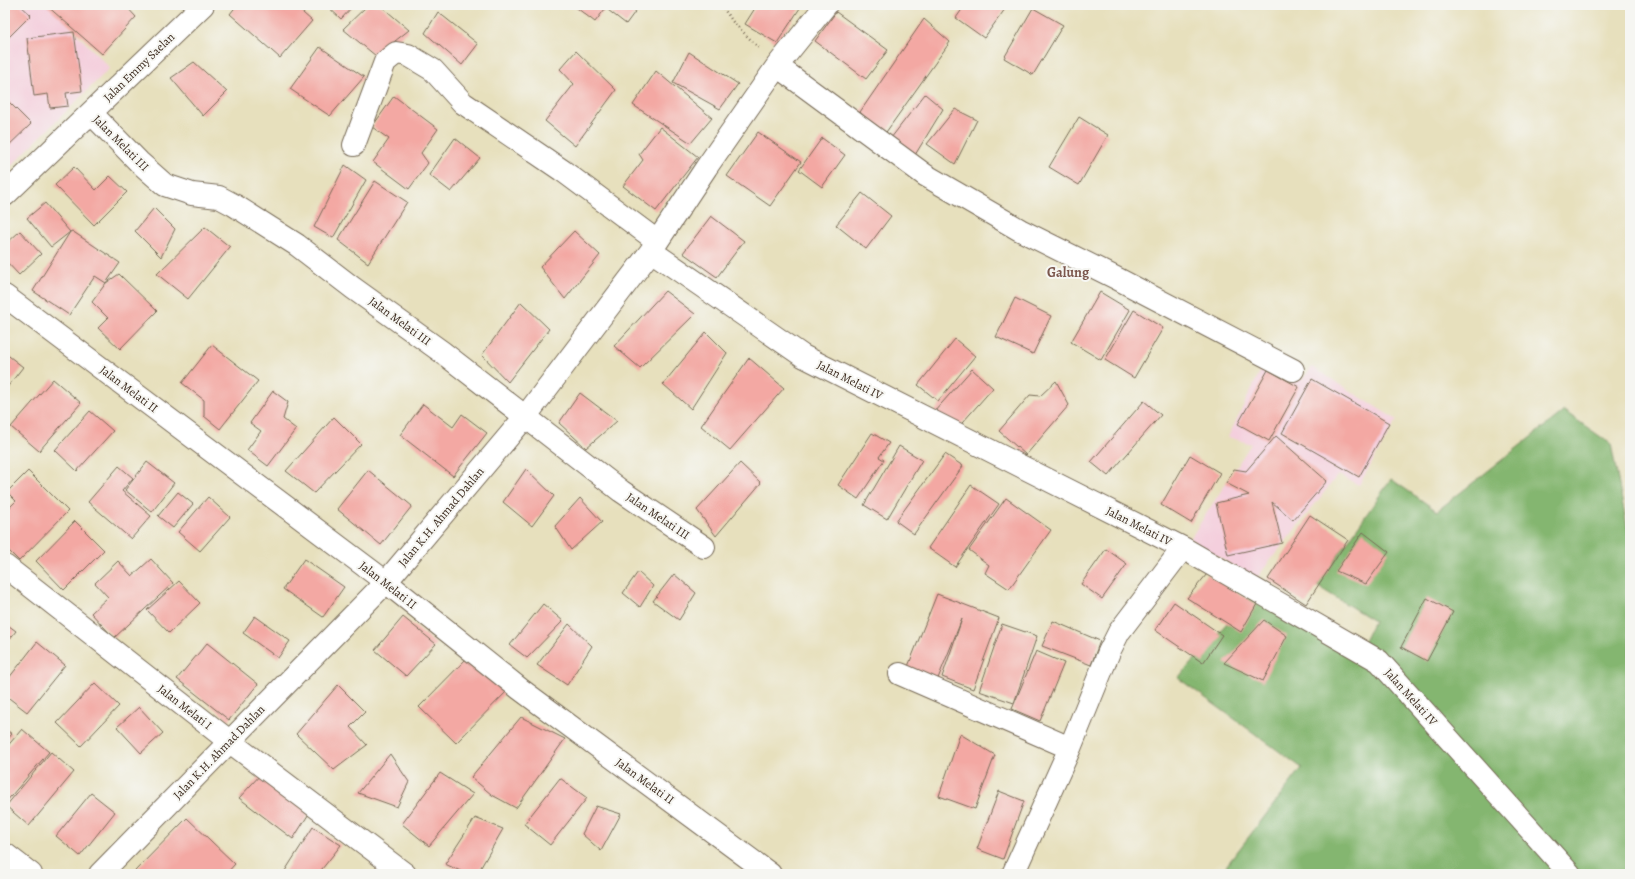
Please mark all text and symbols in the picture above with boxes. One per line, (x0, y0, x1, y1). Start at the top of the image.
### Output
street label: Jalan Emmy Saelan (100, 29, 178, 105)
street label: Jalan Melati III (89, 111, 153, 175)
district label: Galung (1047, 263, 1090, 282)
street label: Jalan Melati III (366, 293, 434, 349)
street label: Jalan Melati IV (814, 357, 886, 404)
street label: Jalan Melati II (97, 362, 161, 416)
street label: Jalan K.H. Ahmad Dahlan (395, 464, 488, 570)
street label: Jalan Melati III (623, 489, 693, 543)
street label: Jalan Melati IV (1103, 503, 1175, 550)
street label: Jalan Melati II (356, 558, 420, 612)
street label: Jalan Melati IV (1381, 665, 1441, 730)
street label: Jalan Melati I (155, 681, 215, 733)
street label: Jalan K.H. Ahmad Dahlan (170, 701, 269, 803)
street label: Jalan Melati II (612, 754, 678, 808)

